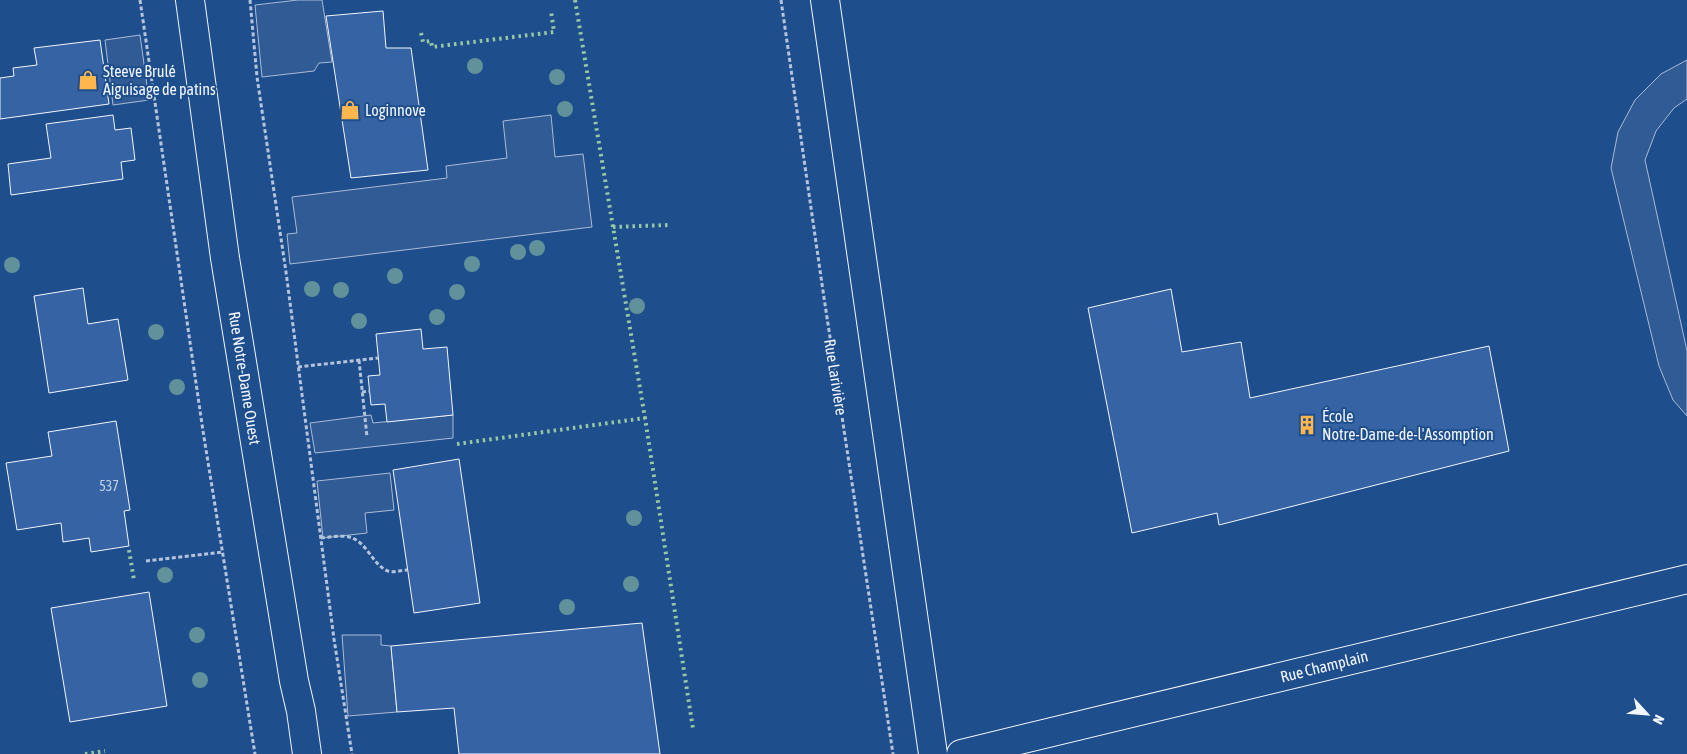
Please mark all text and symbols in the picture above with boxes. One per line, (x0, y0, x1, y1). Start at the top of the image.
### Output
place label: Steeve Brulé Aiguisage de patins (103, 62, 216, 99)
shop icon: Steeve Brulé Aiguisage de patins (77, 69, 99, 91)
shop icon: Loginnove (339, 99, 361, 121)
place label: Loginnove (365, 101, 426, 120)
street label: Rue Notre-Dame Ouest (226, 310, 264, 446)
street label: Rue Larivière (821, 338, 851, 416)
place label: École Notre-Dame-de-l'Assomption (1322, 407, 1494, 444)
building icon: École Notre-Dame-de-l'Assomption (1296, 414, 1318, 436)
house number: 537 (99, 478, 119, 494)
street label: Rue Champlain (1278, 646, 1370, 687)
north arrow (1622, 689, 1672, 739)
text: N (1650, 712, 1668, 727)

